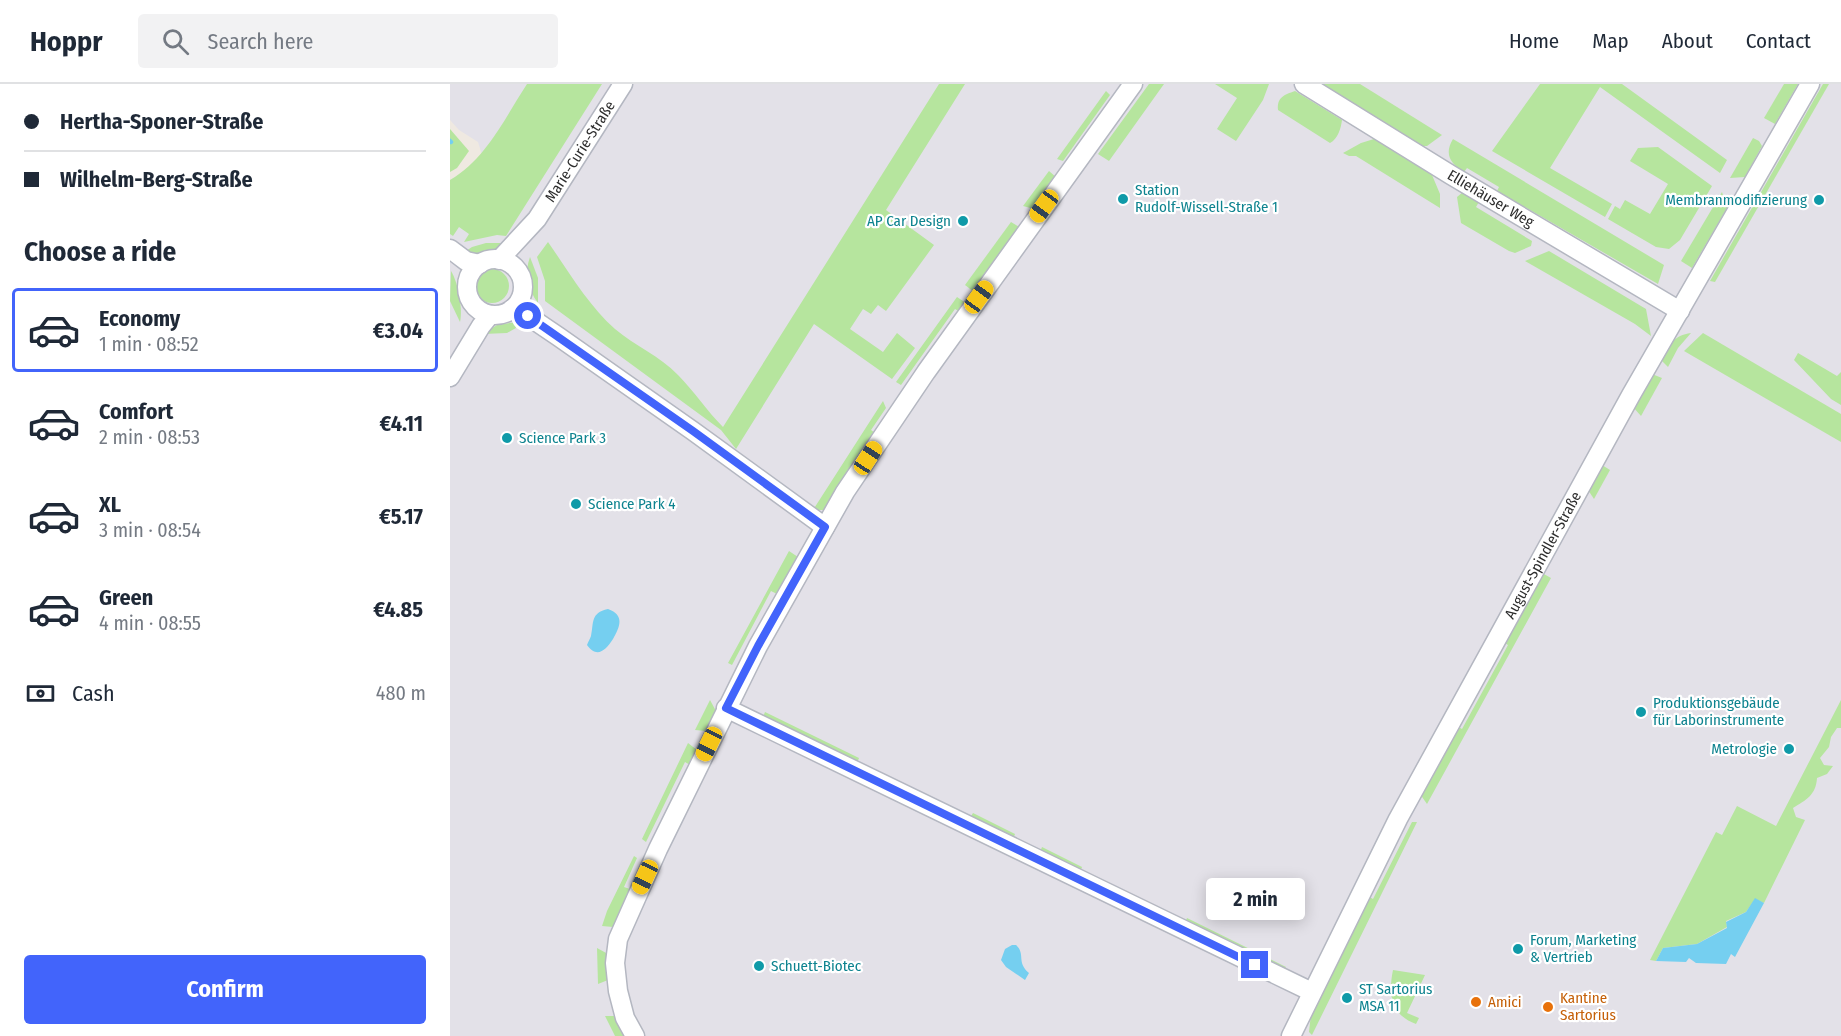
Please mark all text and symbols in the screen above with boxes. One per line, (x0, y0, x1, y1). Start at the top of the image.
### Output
search box (138, 14, 558, 68)
text: Hoppr (30, 25, 102, 58)
icon: search (159, 25, 192, 58)
text: Search here (207, 28, 313, 55)
text: Home (1509, 28, 1559, 54)
text: Map (1592, 28, 1629, 54)
text: About (1662, 28, 1713, 54)
text: Contact (1746, 28, 1811, 54)
street label: Marie-Curie-Straße (541, 97, 619, 205)
text: Hertha-Sponer-Straße (60, 108, 263, 135)
text: Wilhelm-Berg-Straße (60, 166, 253, 193)
street label: Elliehäuser Weg (1444, 166, 1537, 231)
place label: Station Rudolf-Wissell-Straße 1 (1135, 181, 1278, 216)
car (1026, 186, 1062, 226)
place label: Membranmodifizierung (1665, 191, 1807, 209)
marker: Station Rudolf-Wissell-Straße 1 (1116, 192, 1130, 206)
marker: Membranmodifizierung (1812, 193, 1826, 207)
place label: AP Car Design (867, 212, 951, 230)
marker: AP Car Design (956, 214, 970, 228)
text: Choose a ride (24, 236, 176, 268)
car (961, 277, 997, 317)
route start (514, 302, 541, 329)
icon: car (27, 303, 81, 357)
text: Economy (99, 305, 180, 332)
text: €3.04 (373, 317, 423, 344)
text: 1 min · 08:52 (99, 332, 199, 356)
icon: car (27, 396, 81, 450)
text: Comfort (99, 398, 173, 425)
text: €4.11 (380, 410, 423, 437)
text: 2 min · 08:53 (99, 425, 200, 449)
place label: Science Park 3 (519, 429, 606, 447)
marker: Science Park 3 (500, 431, 514, 445)
car (851, 438, 885, 478)
street label: August-Spindler-Straße (1501, 488, 1585, 622)
icon: car (27, 489, 81, 543)
text: XL (99, 491, 121, 518)
place label: Science Park 4 (588, 495, 675, 513)
marker: Science Park 4 (569, 497, 583, 511)
text: €5.17 (379, 503, 423, 530)
text: 3 min · 08:54 (99, 518, 201, 542)
icon: car (27, 582, 81, 636)
text: Green (99, 584, 153, 611)
text: €4.85 (373, 596, 423, 623)
text: 4 min · 08:55 (99, 611, 201, 635)
icon: cash (24, 677, 57, 710)
text: Cash (72, 680, 115, 707)
text: 480 m (376, 681, 426, 705)
place label: Produktionsgebäude für Laborinstrumente (1653, 694, 1784, 729)
marker: Produktionsgebäude für Laborinstrumente (1634, 705, 1648, 719)
car (693, 724, 725, 764)
place label: Metrologie (1711, 740, 1777, 758)
marker: Metrologie (1782, 742, 1796, 756)
car (629, 857, 661, 897)
callout: 2 min (1206, 878, 1304, 920)
text: 2 min (1233, 887, 1278, 911)
place label: Forum, Marketing & Vertrieb (1530, 931, 1636, 966)
marker: Forum, Marketing & Vertrieb (1511, 942, 1525, 956)
route end (1241, 951, 1268, 978)
button: Confirm (24, 955, 426, 1024)
place label: Schuett-Biotec (771, 957, 862, 975)
marker: Schuett-Biotec (752, 959, 766, 973)
place label: ST Sartorius MSA 11 (1359, 980, 1432, 1015)
place label: Kantine Sartorius (1560, 989, 1616, 1024)
marker: ST Sartorius MSA 11 (1340, 991, 1354, 1005)
place label: Amici (1488, 993, 1521, 1011)
marker: Amici (1469, 995, 1483, 1009)
marker: Kantine Sartorius (1541, 1000, 1555, 1014)

